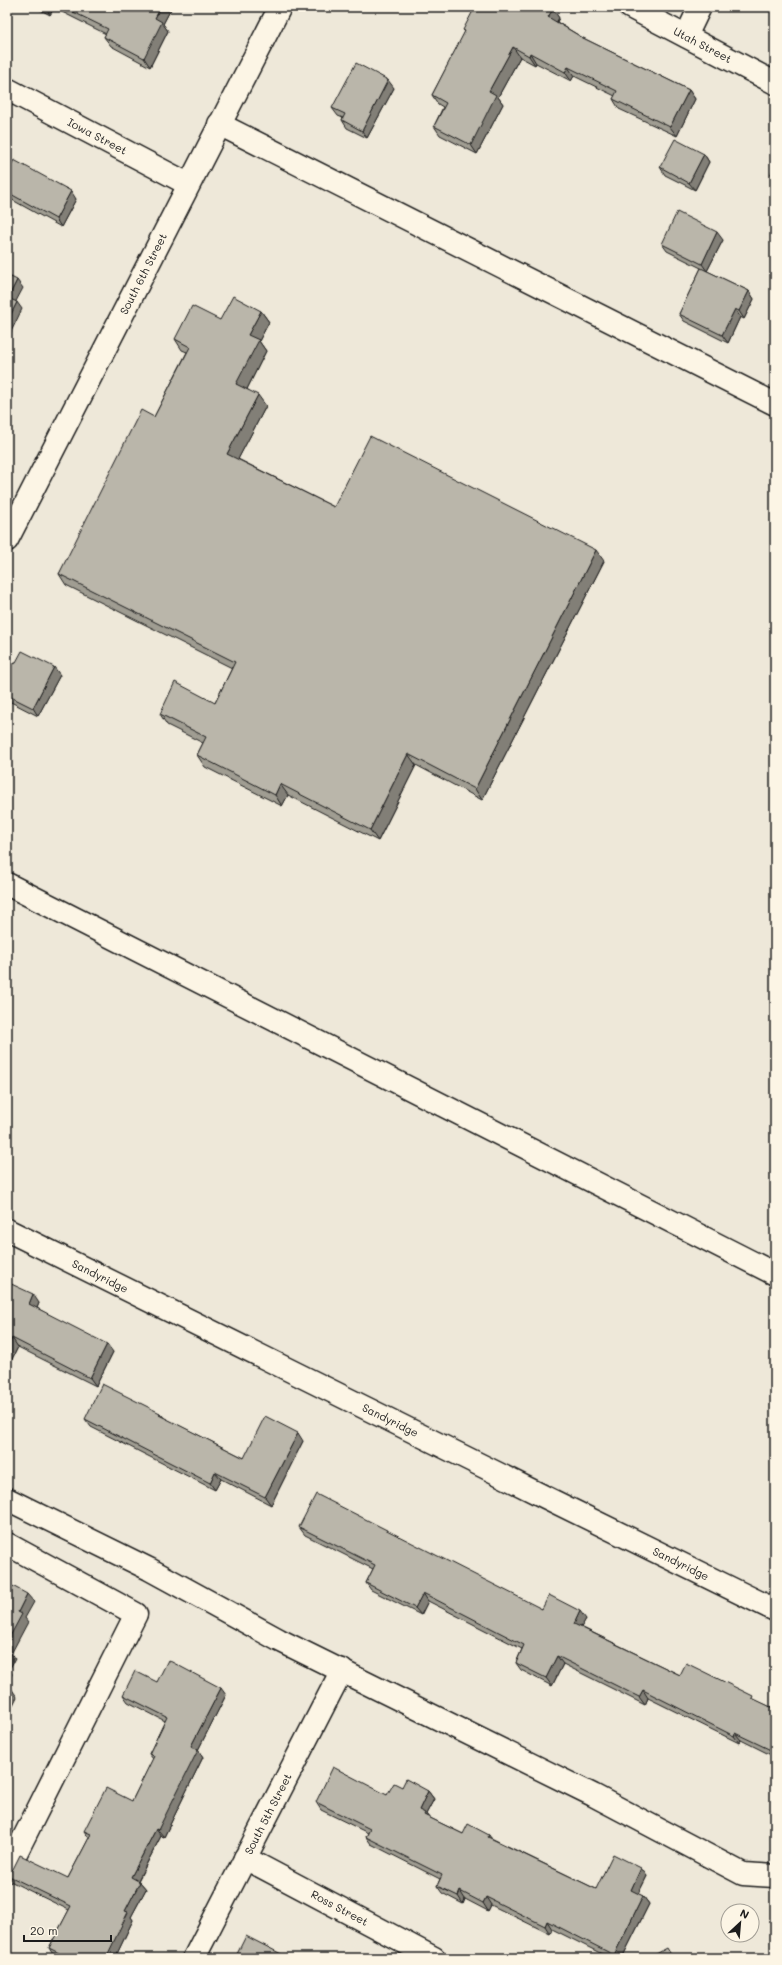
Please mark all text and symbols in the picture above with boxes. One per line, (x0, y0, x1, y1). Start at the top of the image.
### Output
street label: Utah Street (671, 23, 735, 66)
street label: Iowa Street (65, 114, 130, 158)
street label: South 6th Street (116, 230, 170, 317)
street label: Sandyridge (70, 1256, 131, 1296)
street label: Sandyridge (360, 1400, 421, 1440)
street label: Sandyridge (650, 1543, 712, 1584)
street label: South 5th Street (240, 1770, 295, 1857)
street label: Ross Street (309, 1886, 371, 1929)
north arrow (720, 1903, 760, 1943)
text: N (738, 1905, 752, 1922)
scale bar (24, 1917, 111, 1943)
text: 20 m (30, 1922, 58, 1938)

